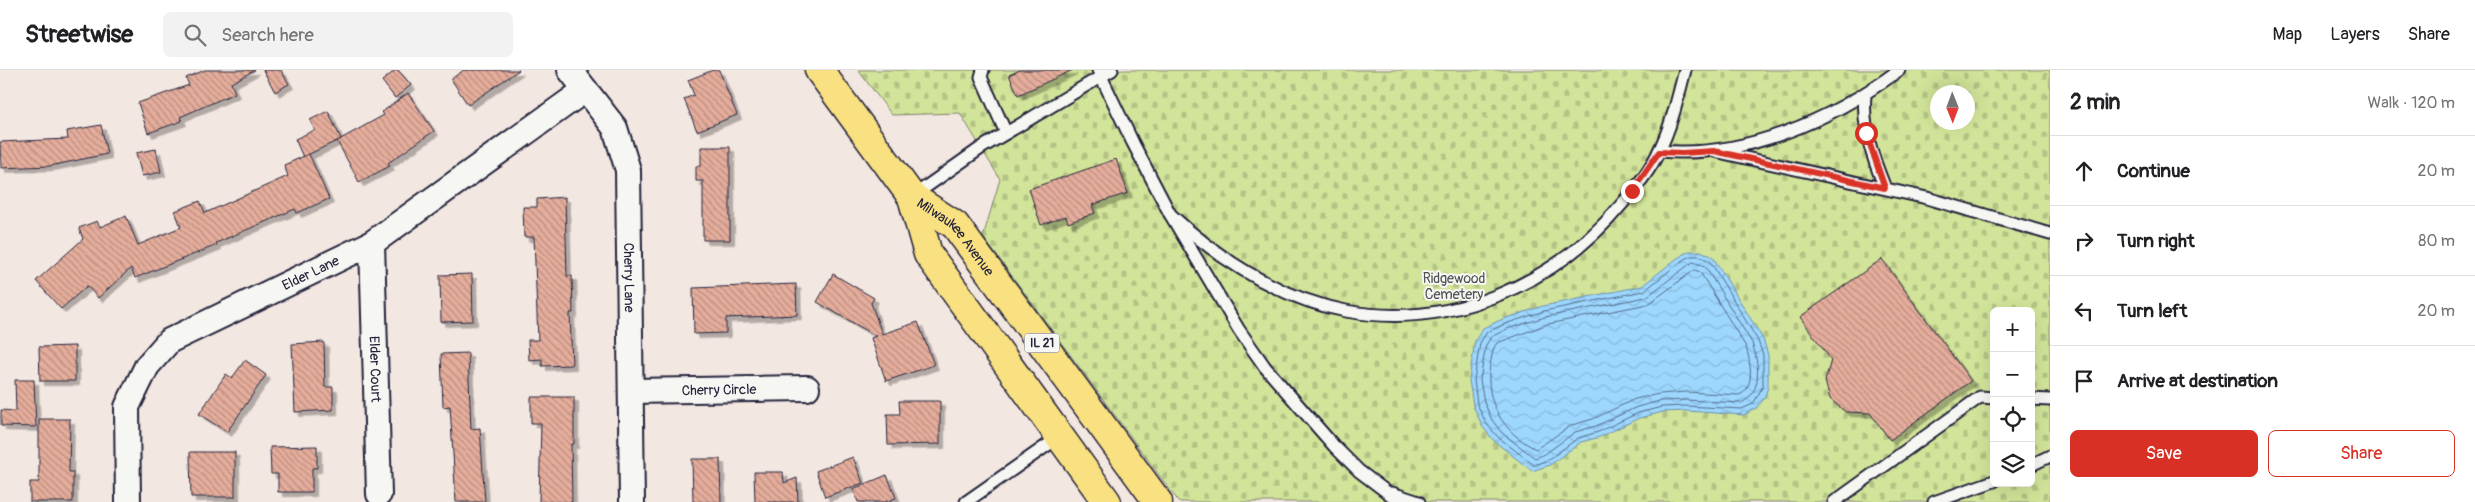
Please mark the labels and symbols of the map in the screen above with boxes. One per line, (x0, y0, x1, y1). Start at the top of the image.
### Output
north arrow (1930, 85, 1975, 130)
route start (1855, 122, 1878, 145)
route end (1621, 180, 1644, 203)
street label: Milwaukee Avenue (914, 194, 998, 279)
street label: Cherry Lane (620, 243, 638, 313)
street label: Elder Lane (279, 252, 342, 294)
park label: Ridgewood Cemetery (1423, 270, 1485, 303)
road number: IL 21 (1024, 334, 1060, 352)
street label: Elder Court (366, 336, 385, 403)
street label: Cherry Circle (682, 380, 757, 399)

